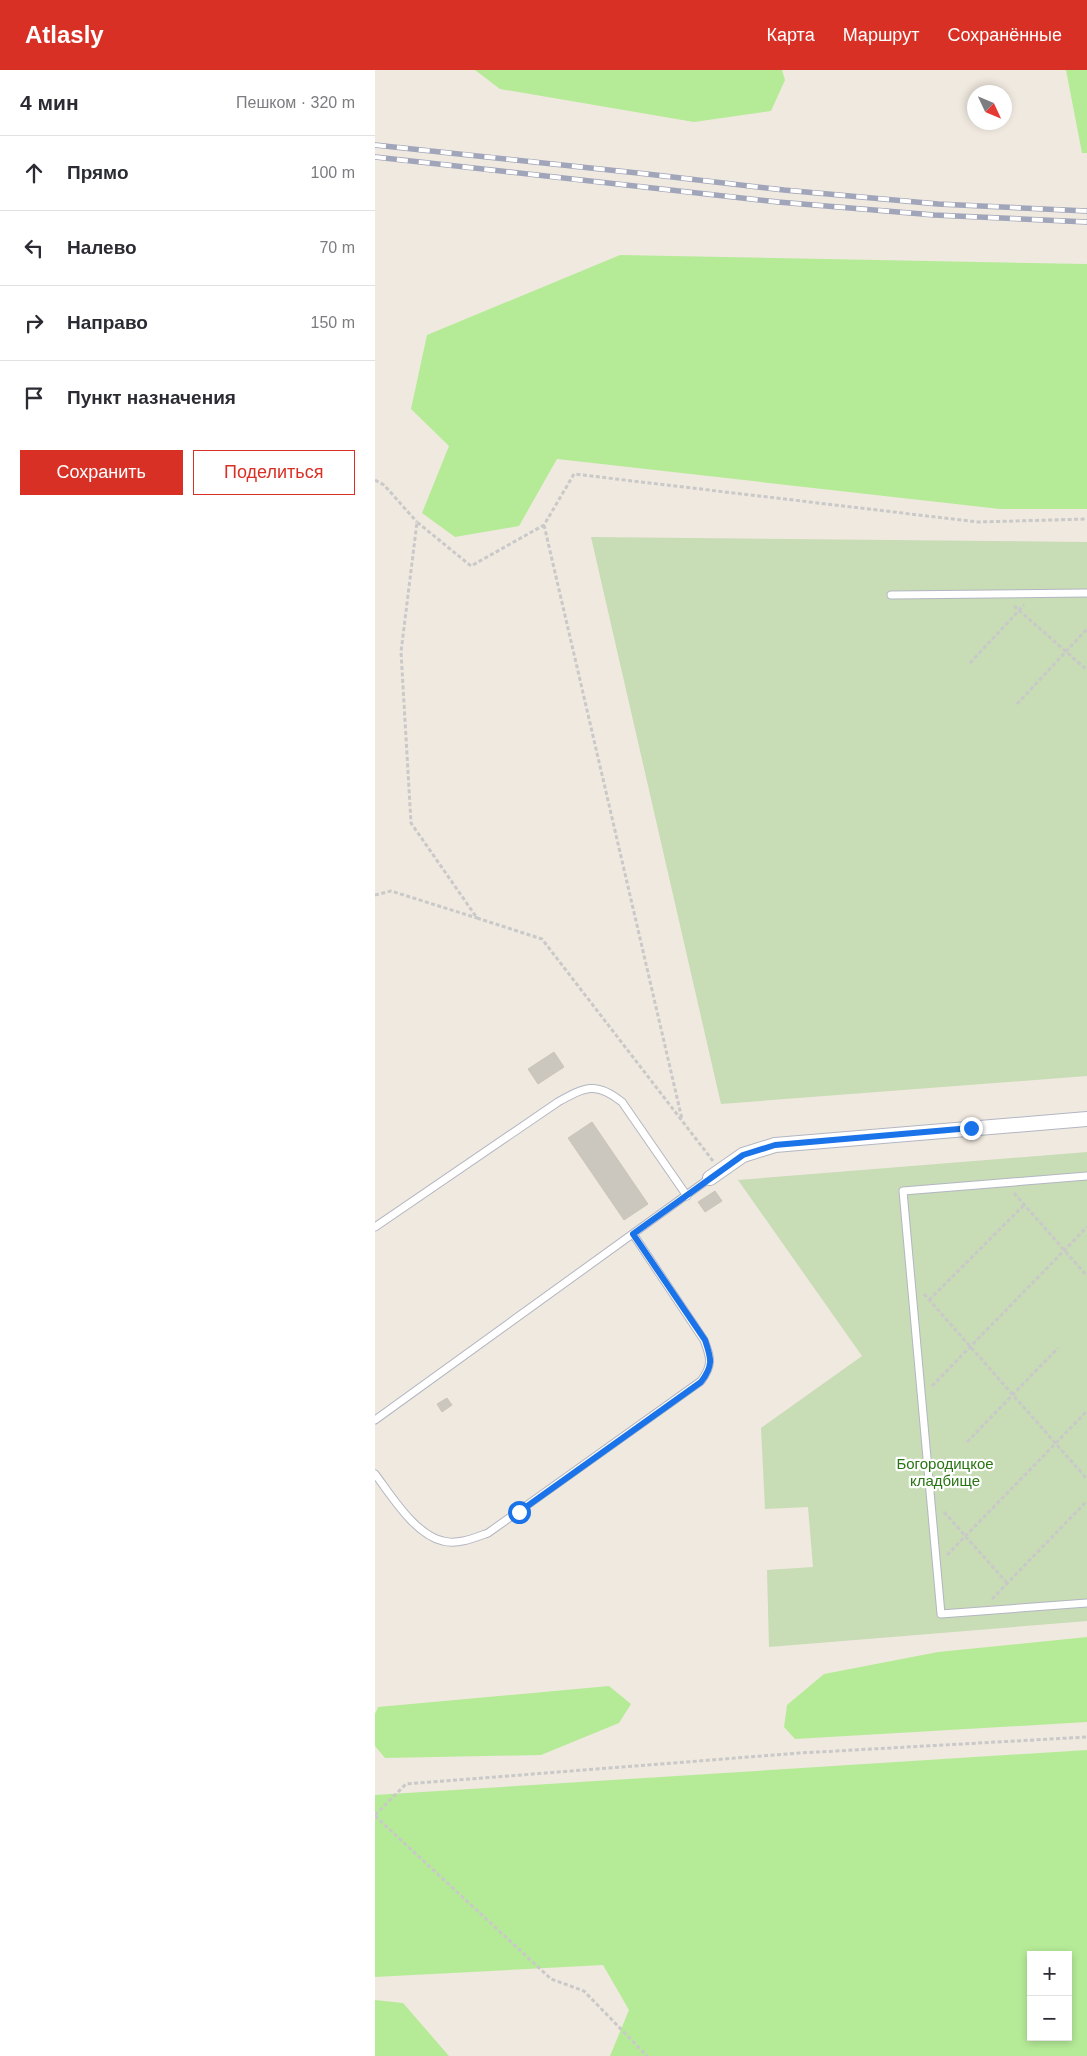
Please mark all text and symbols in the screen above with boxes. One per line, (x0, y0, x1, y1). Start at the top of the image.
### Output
text: Atlasly (25, 21, 104, 48)
text: Карта (767, 25, 815, 45)
text: Маршрут (843, 25, 919, 45)
text: Сохранённые (947, 25, 1062, 45)
north arrow (967, 85, 1012, 130)
text: 4 мин (20, 91, 79, 114)
text: Пешком · 320 m (236, 94, 355, 111)
icon: ahead (20, 159, 48, 187)
text: Прямо (67, 162, 129, 183)
text: 100 m (311, 164, 355, 181)
icon: left (20, 234, 48, 262)
text: Налево (67, 237, 137, 258)
text: 70 m (319, 239, 355, 256)
icon: right (20, 309, 48, 337)
text: Направо (67, 312, 148, 333)
text: 150 m (311, 314, 355, 331)
icon: arrive (20, 384, 48, 412)
text: Пункт назначения (67, 387, 236, 408)
button: Сохранить (20, 450, 183, 495)
button: Поделиться (193, 450, 355, 495)
route end (960, 1117, 983, 1140)
park label: Богородицкое кладбище (896, 1455, 994, 1489)
route start (508, 1501, 531, 1524)
map controls (1027, 1951, 1072, 2041)
button: + (1027, 1951, 1072, 1996)
button: − (1027, 1996, 1072, 2041)

